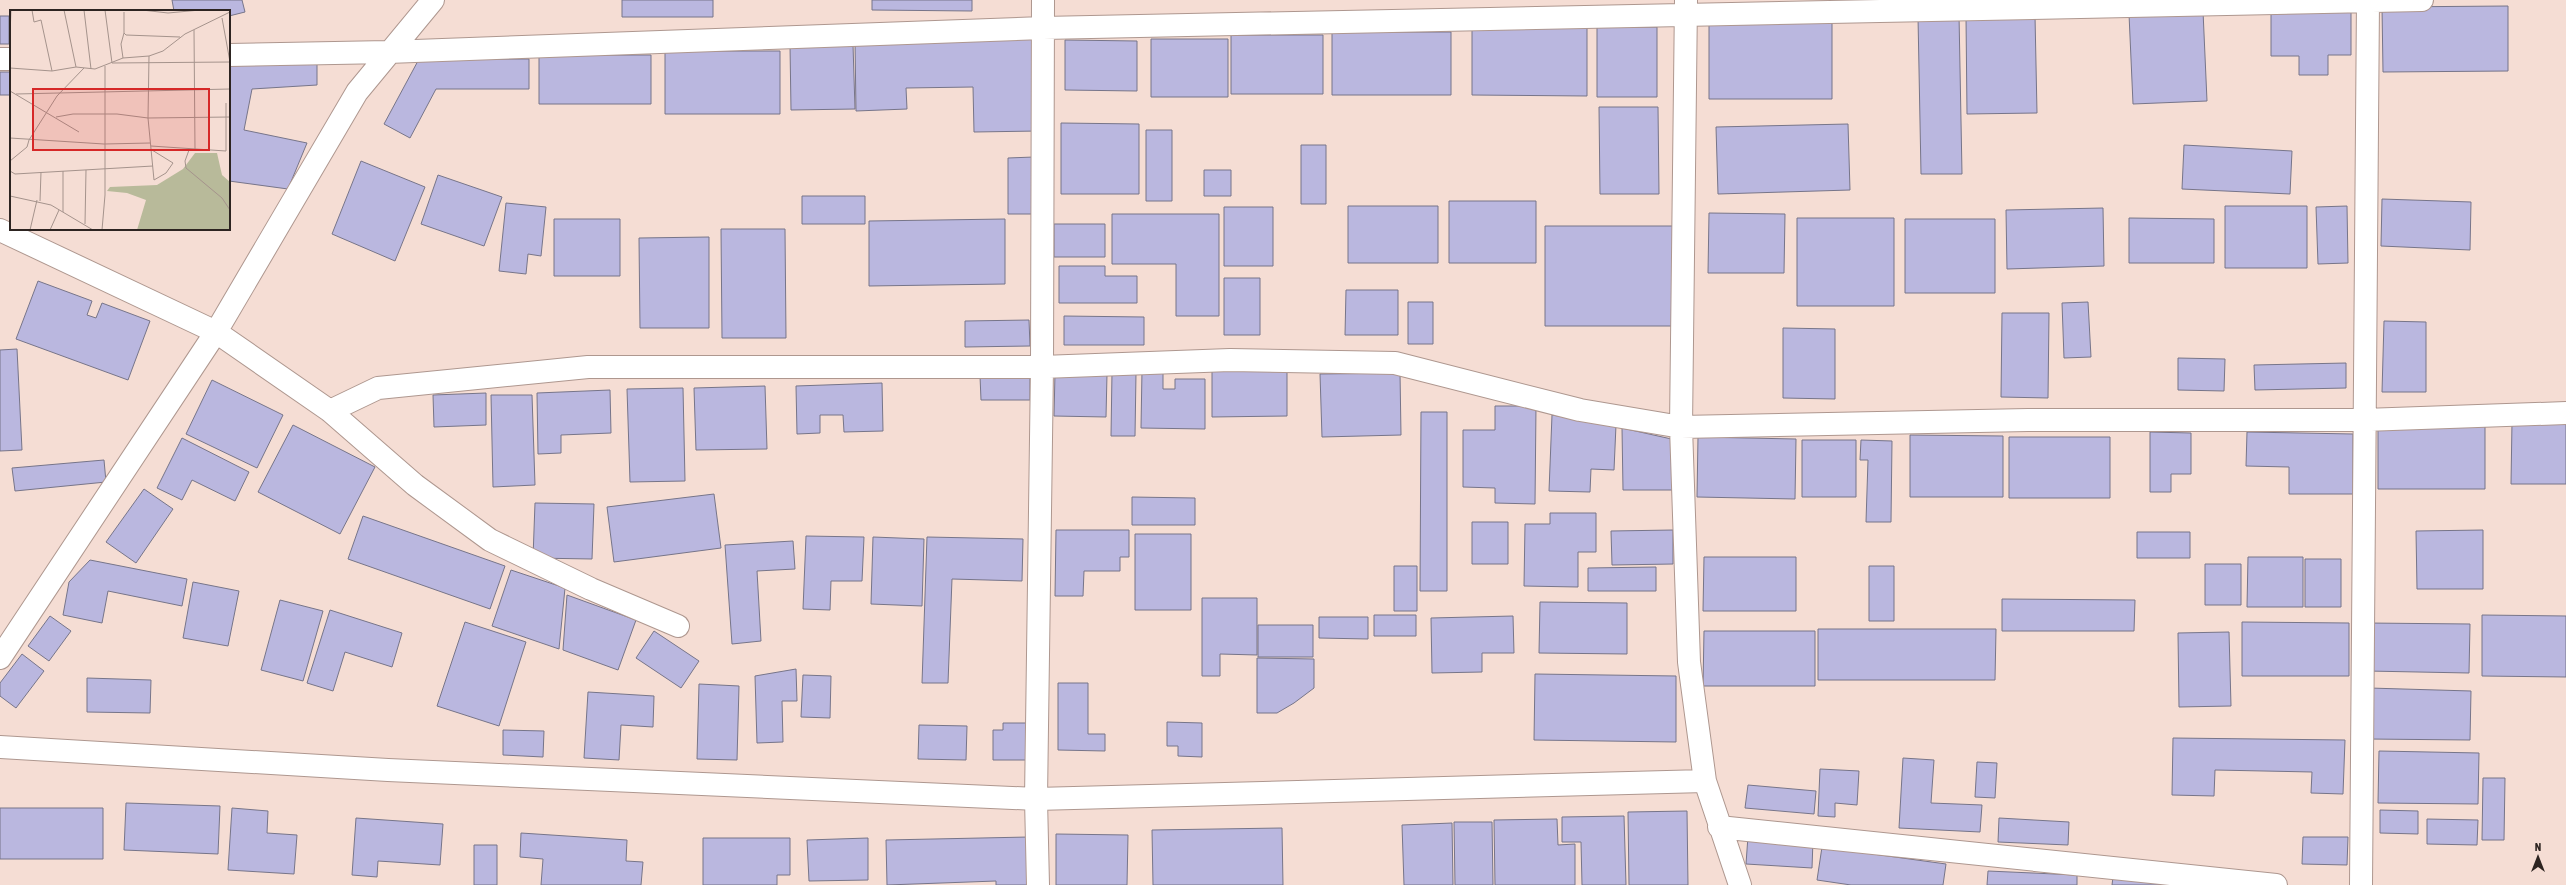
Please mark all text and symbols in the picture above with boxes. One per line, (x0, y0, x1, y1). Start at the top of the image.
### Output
inset map (10, 10, 230, 230)
north arrow (2518, 837, 2558, 877)
text: N (2535, 841, 2541, 853)

